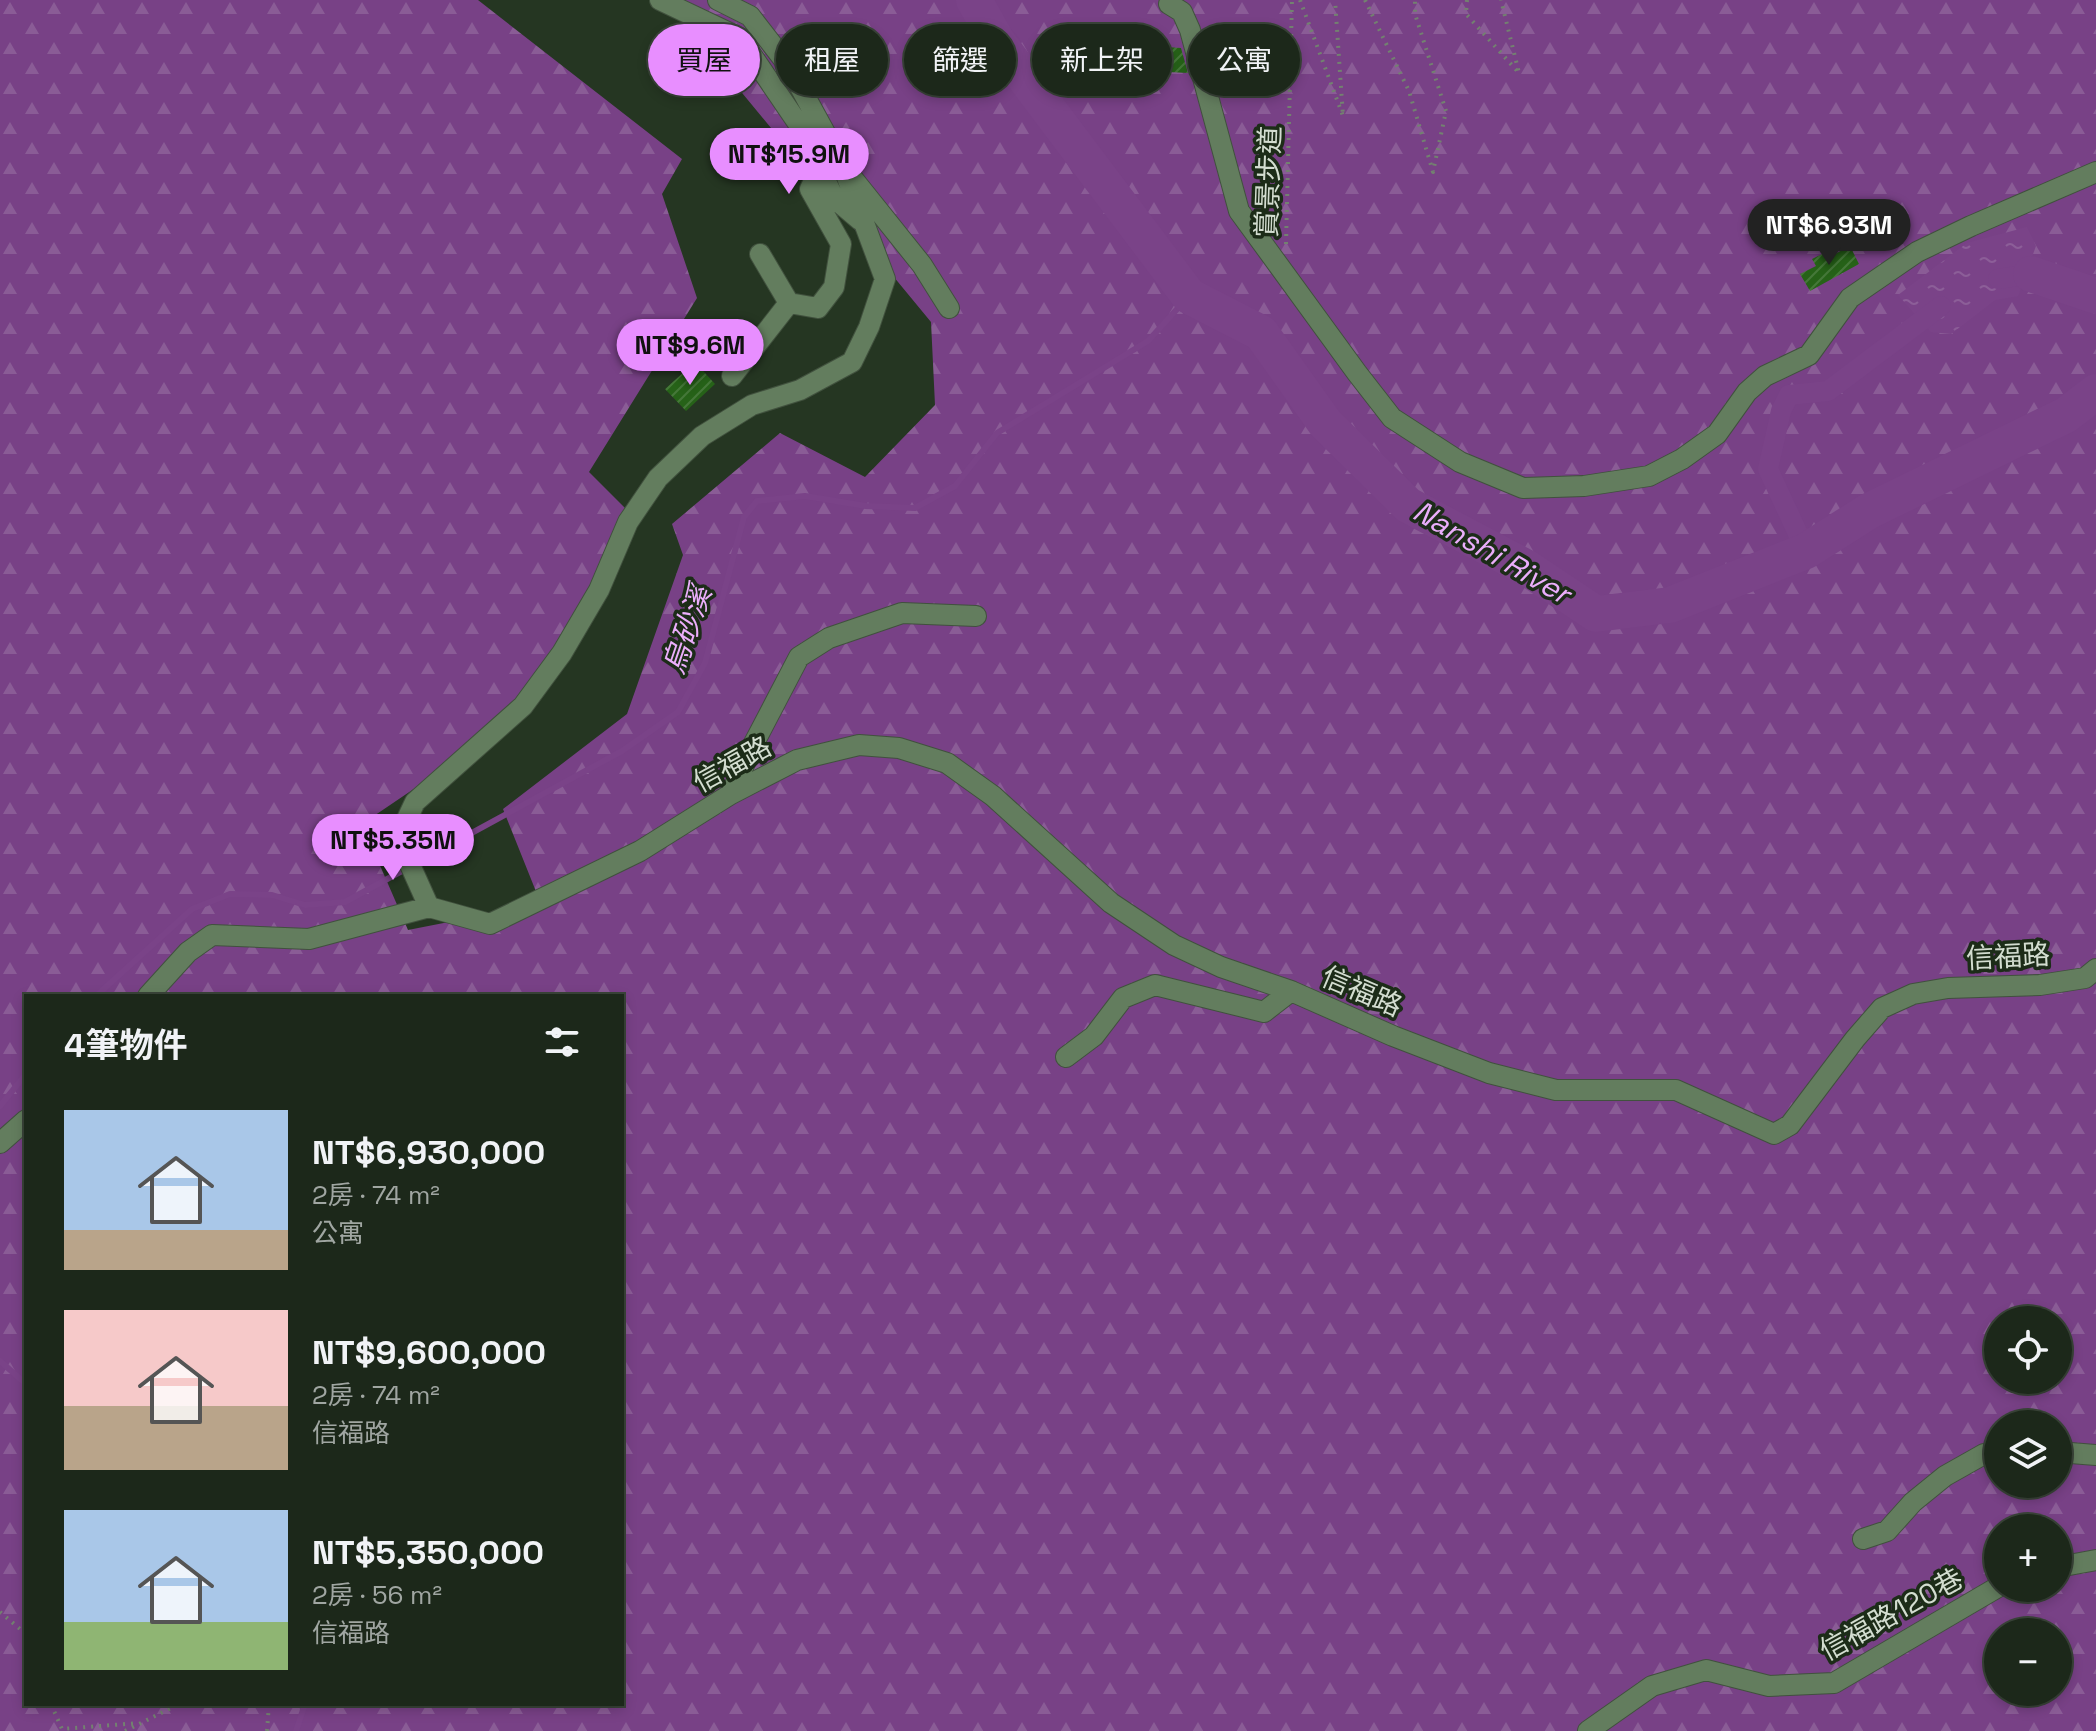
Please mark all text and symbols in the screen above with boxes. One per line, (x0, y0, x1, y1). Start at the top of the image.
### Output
chip: 買屋 (648, 24, 760, 96)
chip: 租屋 (776, 24, 888, 96)
chip: 篩選 (904, 24, 1016, 96)
chip: 新上架 (1032, 24, 1172, 96)
chip: 公寓 (1188, 24, 1300, 96)
street label: 賞景步道 (1248, 125, 1288, 239)
pin: NT$15.9M (706, 128, 872, 196)
text: NT$15.9M (728, 137, 850, 171)
pin: NT$6.93M (1746, 199, 1912, 267)
text: NT$6.93M (1766, 208, 1892, 242)
pin: NT$9.6M (616, 319, 764, 387)
text: NT$9.6M (635, 328, 745, 362)
water label: Nanshi River (1406, 491, 1580, 614)
water label: 烏砂溪 (654, 577, 721, 679)
street label: 信福路 (687, 728, 777, 800)
pin: NT$5.35M (310, 814, 476, 882)
text: NT$5.35M (330, 823, 456, 857)
street label: 信福路 (1965, 936, 2051, 976)
street label: 信福路 (1316, 958, 1408, 1024)
icon: filters (540, 1020, 584, 1064)
text: 4筆物件 (64, 1024, 188, 1067)
text: NT$6,930,000 (312, 1131, 545, 1174)
icon: home (128, 1142, 224, 1238)
text: 2房 · 74 m² (312, 1178, 440, 1212)
text: 公寓 (312, 1216, 364, 1250)
map controls (1984, 1306, 2072, 1706)
button: locate (1984, 1306, 2072, 1394)
text: NT$9,600,000 (312, 1331, 546, 1374)
icon: home (128, 1342, 224, 1438)
text: 2房 · 74 m² (312, 1378, 440, 1412)
button: layers (1984, 1410, 2072, 1498)
text: 信福路 (312, 1416, 390, 1450)
button: + (1984, 1514, 2072, 1602)
text: NT$5,350,000 (312, 1531, 544, 1574)
icon: home (128, 1542, 224, 1638)
street label: 信福路120巷 (1813, 1560, 1969, 1668)
text: 2房 · 56 m² (312, 1578, 442, 1612)
text: 信福路 (312, 1616, 390, 1650)
button: − (1984, 1618, 2072, 1706)

